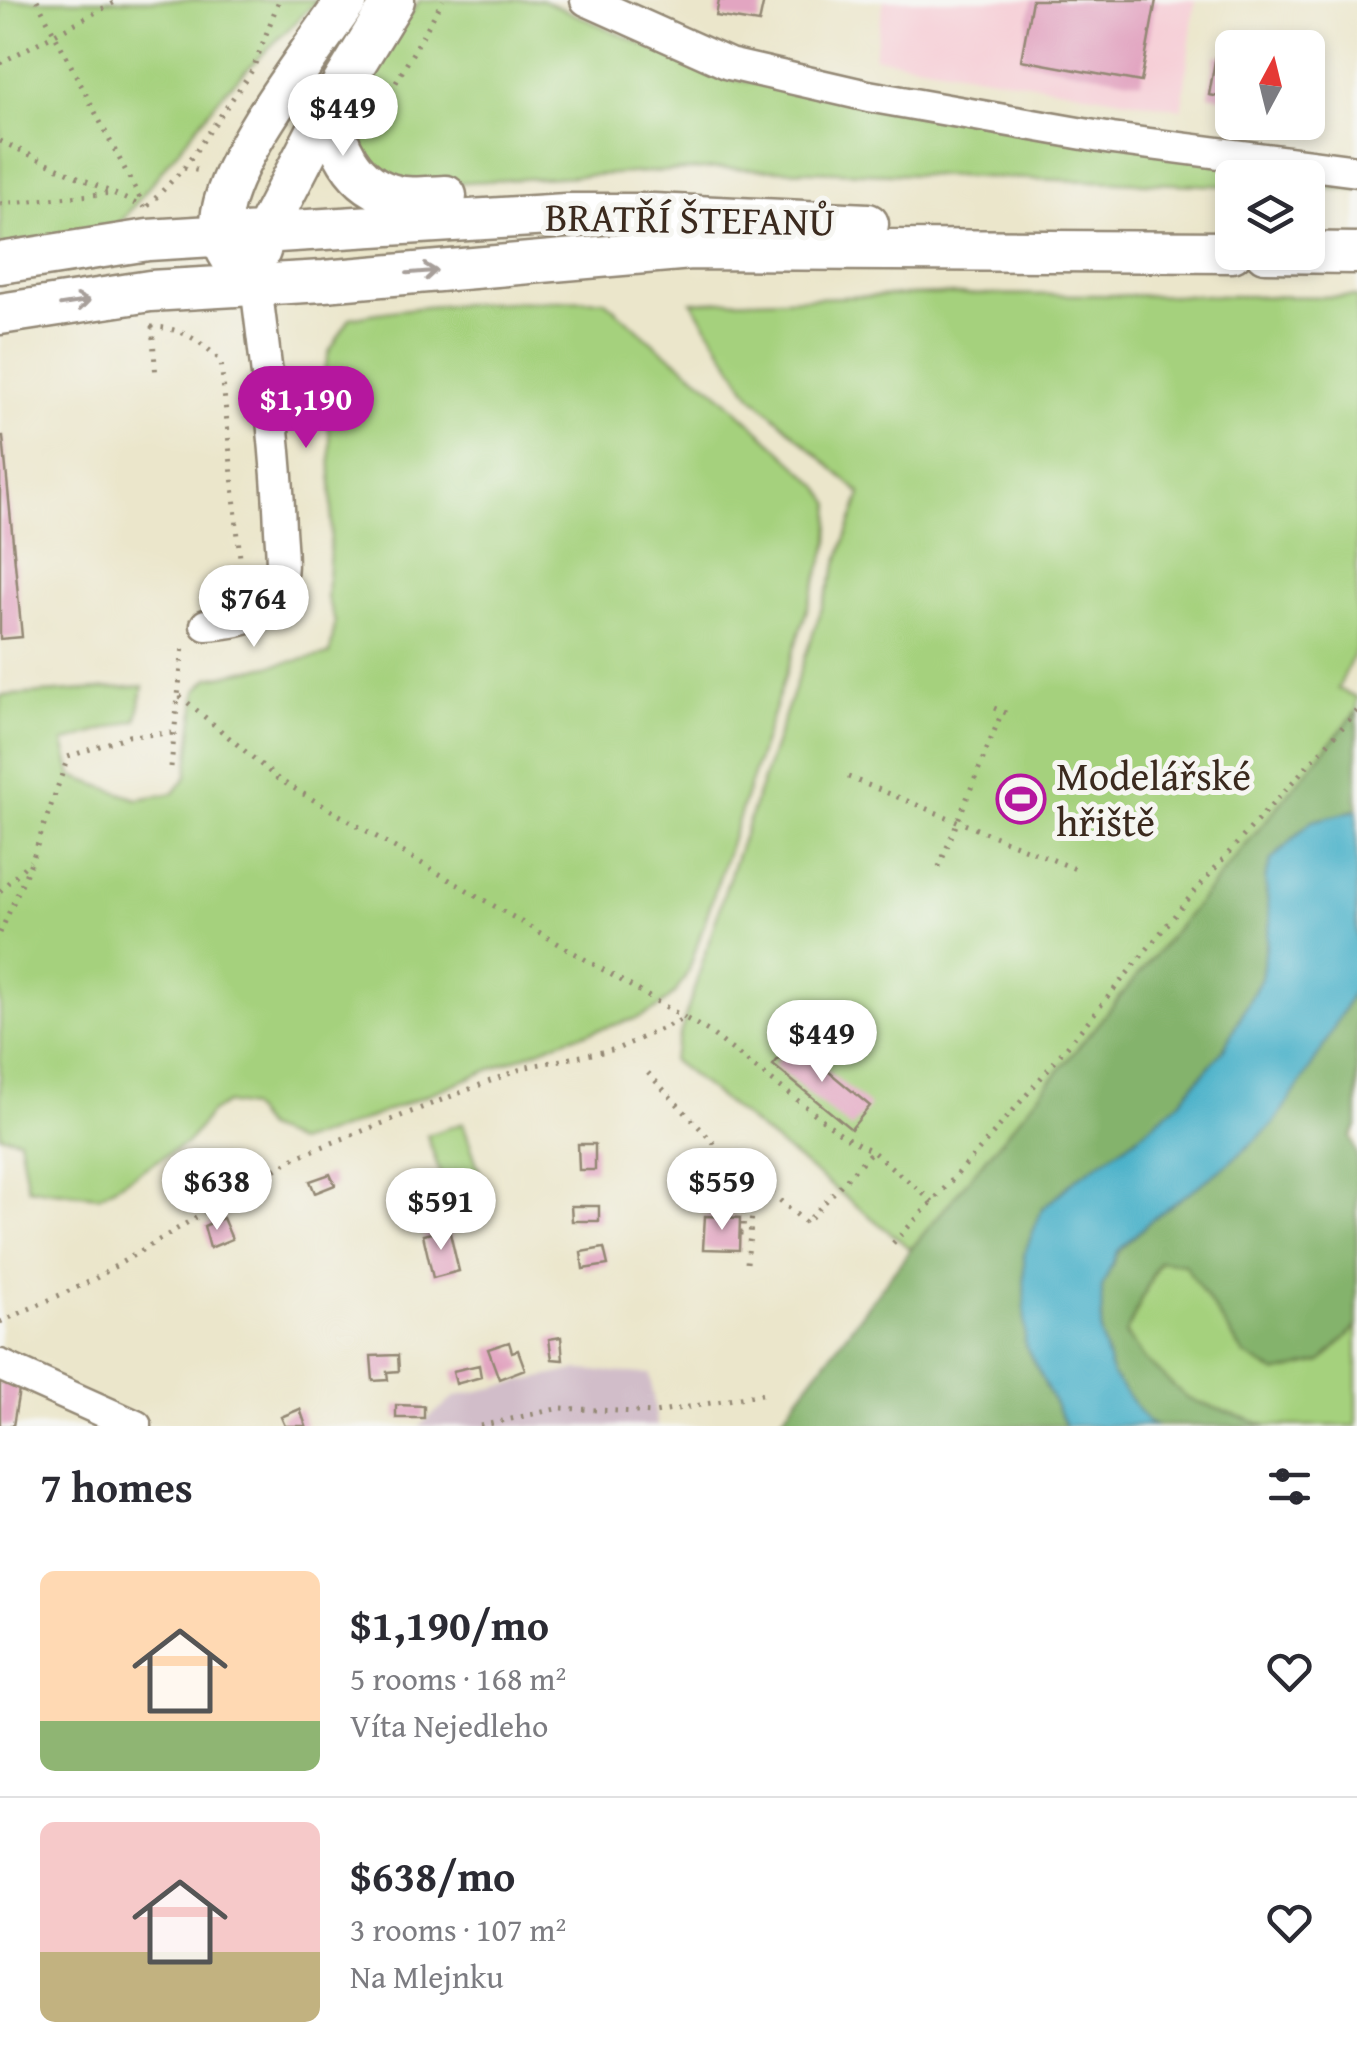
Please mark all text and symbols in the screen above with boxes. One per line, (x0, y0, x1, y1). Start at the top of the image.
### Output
north arrow (1215, 30, 1325, 140)
map controls (1215, 30, 1325, 270)
pin: $449 (284, 74, 402, 159)
text: $449 (310, 83, 376, 130)
button: layers (1215, 160, 1325, 270)
street label: BRATŘÍ ŠTEFANŮ (544, 186, 836, 251)
one-way arrow (405, 263, 437, 282)
one-way arrow (59, 293, 91, 311)
pin: $1,190 (225, 366, 387, 451)
text: $1,190 (260, 375, 352, 422)
pin: $764 (195, 565, 313, 650)
text: $764 (221, 574, 287, 621)
place label: Modelářské hřiště (1056, 746, 1251, 851)
sports icon: Modelářské hřiště (995, 773, 1047, 825)
pin: $449 (763, 1000, 881, 1085)
text: $449 (789, 1009, 855, 1056)
pin: $638 (158, 1148, 276, 1233)
pin: $559 (663, 1148, 781, 1233)
text: $638 (184, 1157, 250, 1204)
text: $559 (689, 1157, 755, 1204)
pin: $591 (382, 1168, 500, 1253)
text: $591 (408, 1177, 474, 1224)
text: 7 homes (40, 1456, 193, 1517)
icon: filters (1262, 1459, 1317, 1514)
text: $1,190/mo (350, 1594, 549, 1655)
icon: home (120, 1611, 240, 1731)
icon: heart (1262, 1644, 1317, 1699)
text: 5 rooms · 168 m² (350, 1655, 566, 1702)
text: Víta Nejedleho (350, 1702, 548, 1749)
text: $638/mo (350, 1845, 515, 1906)
icon: home (120, 1862, 240, 1982)
icon: heart (1262, 1895, 1317, 1950)
text: 3 rooms · 107 m² (350, 1906, 566, 1953)
text: Na Mlejnku (350, 1953, 503, 2000)

